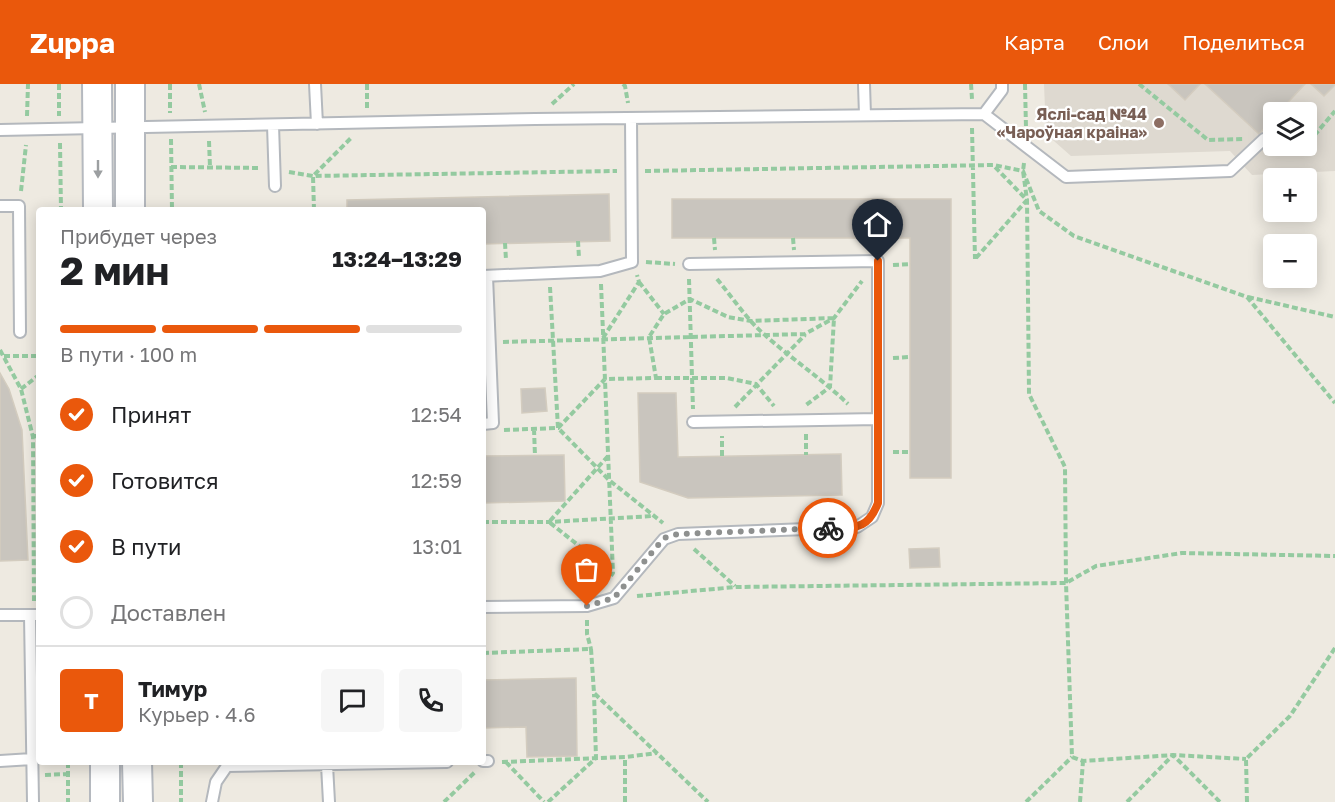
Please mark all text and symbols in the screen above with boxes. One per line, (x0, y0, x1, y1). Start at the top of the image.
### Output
text: Zuppa (30, 26, 115, 59)
text: Карта (1004, 29, 1065, 55)
text: Слои (1098, 29, 1149, 55)
text: Поделиться (1182, 29, 1305, 55)
map controls (1263, 102, 1317, 288)
button: layers (1263, 102, 1317, 156)
place label: Яслі-сад №44 «Чароўная краіна» (997, 104, 1147, 142)
marker: Яслі-сад №44 «Чароўная краіна» (1152, 116, 1166, 130)
one-way arrow (93, 159, 103, 178)
button: + (1263, 168, 1317, 222)
pin (852, 199, 903, 261)
icon: home (861, 208, 894, 241)
text: Прибудет через (60, 224, 217, 248)
button: − (1263, 234, 1317, 288)
text: 13:24–13:29 (332, 245, 462, 272)
text: 2 мин (60, 247, 169, 294)
text: В пути · 100 m (60, 342, 197, 366)
icon: check (60, 398, 93, 431)
text: Принят (111, 401, 191, 428)
text: 12:54 (411, 402, 462, 426)
icon: check (60, 464, 93, 497)
text: Готовится (111, 467, 219, 494)
text: 12:59 (411, 468, 462, 492)
courier (798, 498, 858, 558)
icon: bike (812, 512, 845, 545)
icon: check (60, 530, 93, 563)
text: В пути (111, 533, 181, 560)
text: 13:01 (413, 534, 462, 558)
pin (561, 544, 612, 606)
icon: bag (570, 553, 603, 586)
text: Доставлен (111, 599, 226, 626)
button: chat (321, 669, 384, 732)
button: phone (399, 669, 462, 732)
text: Тимур (138, 675, 207, 702)
text: Т (84, 687, 99, 714)
text: Курьер · 4.6 (138, 702, 256, 726)

